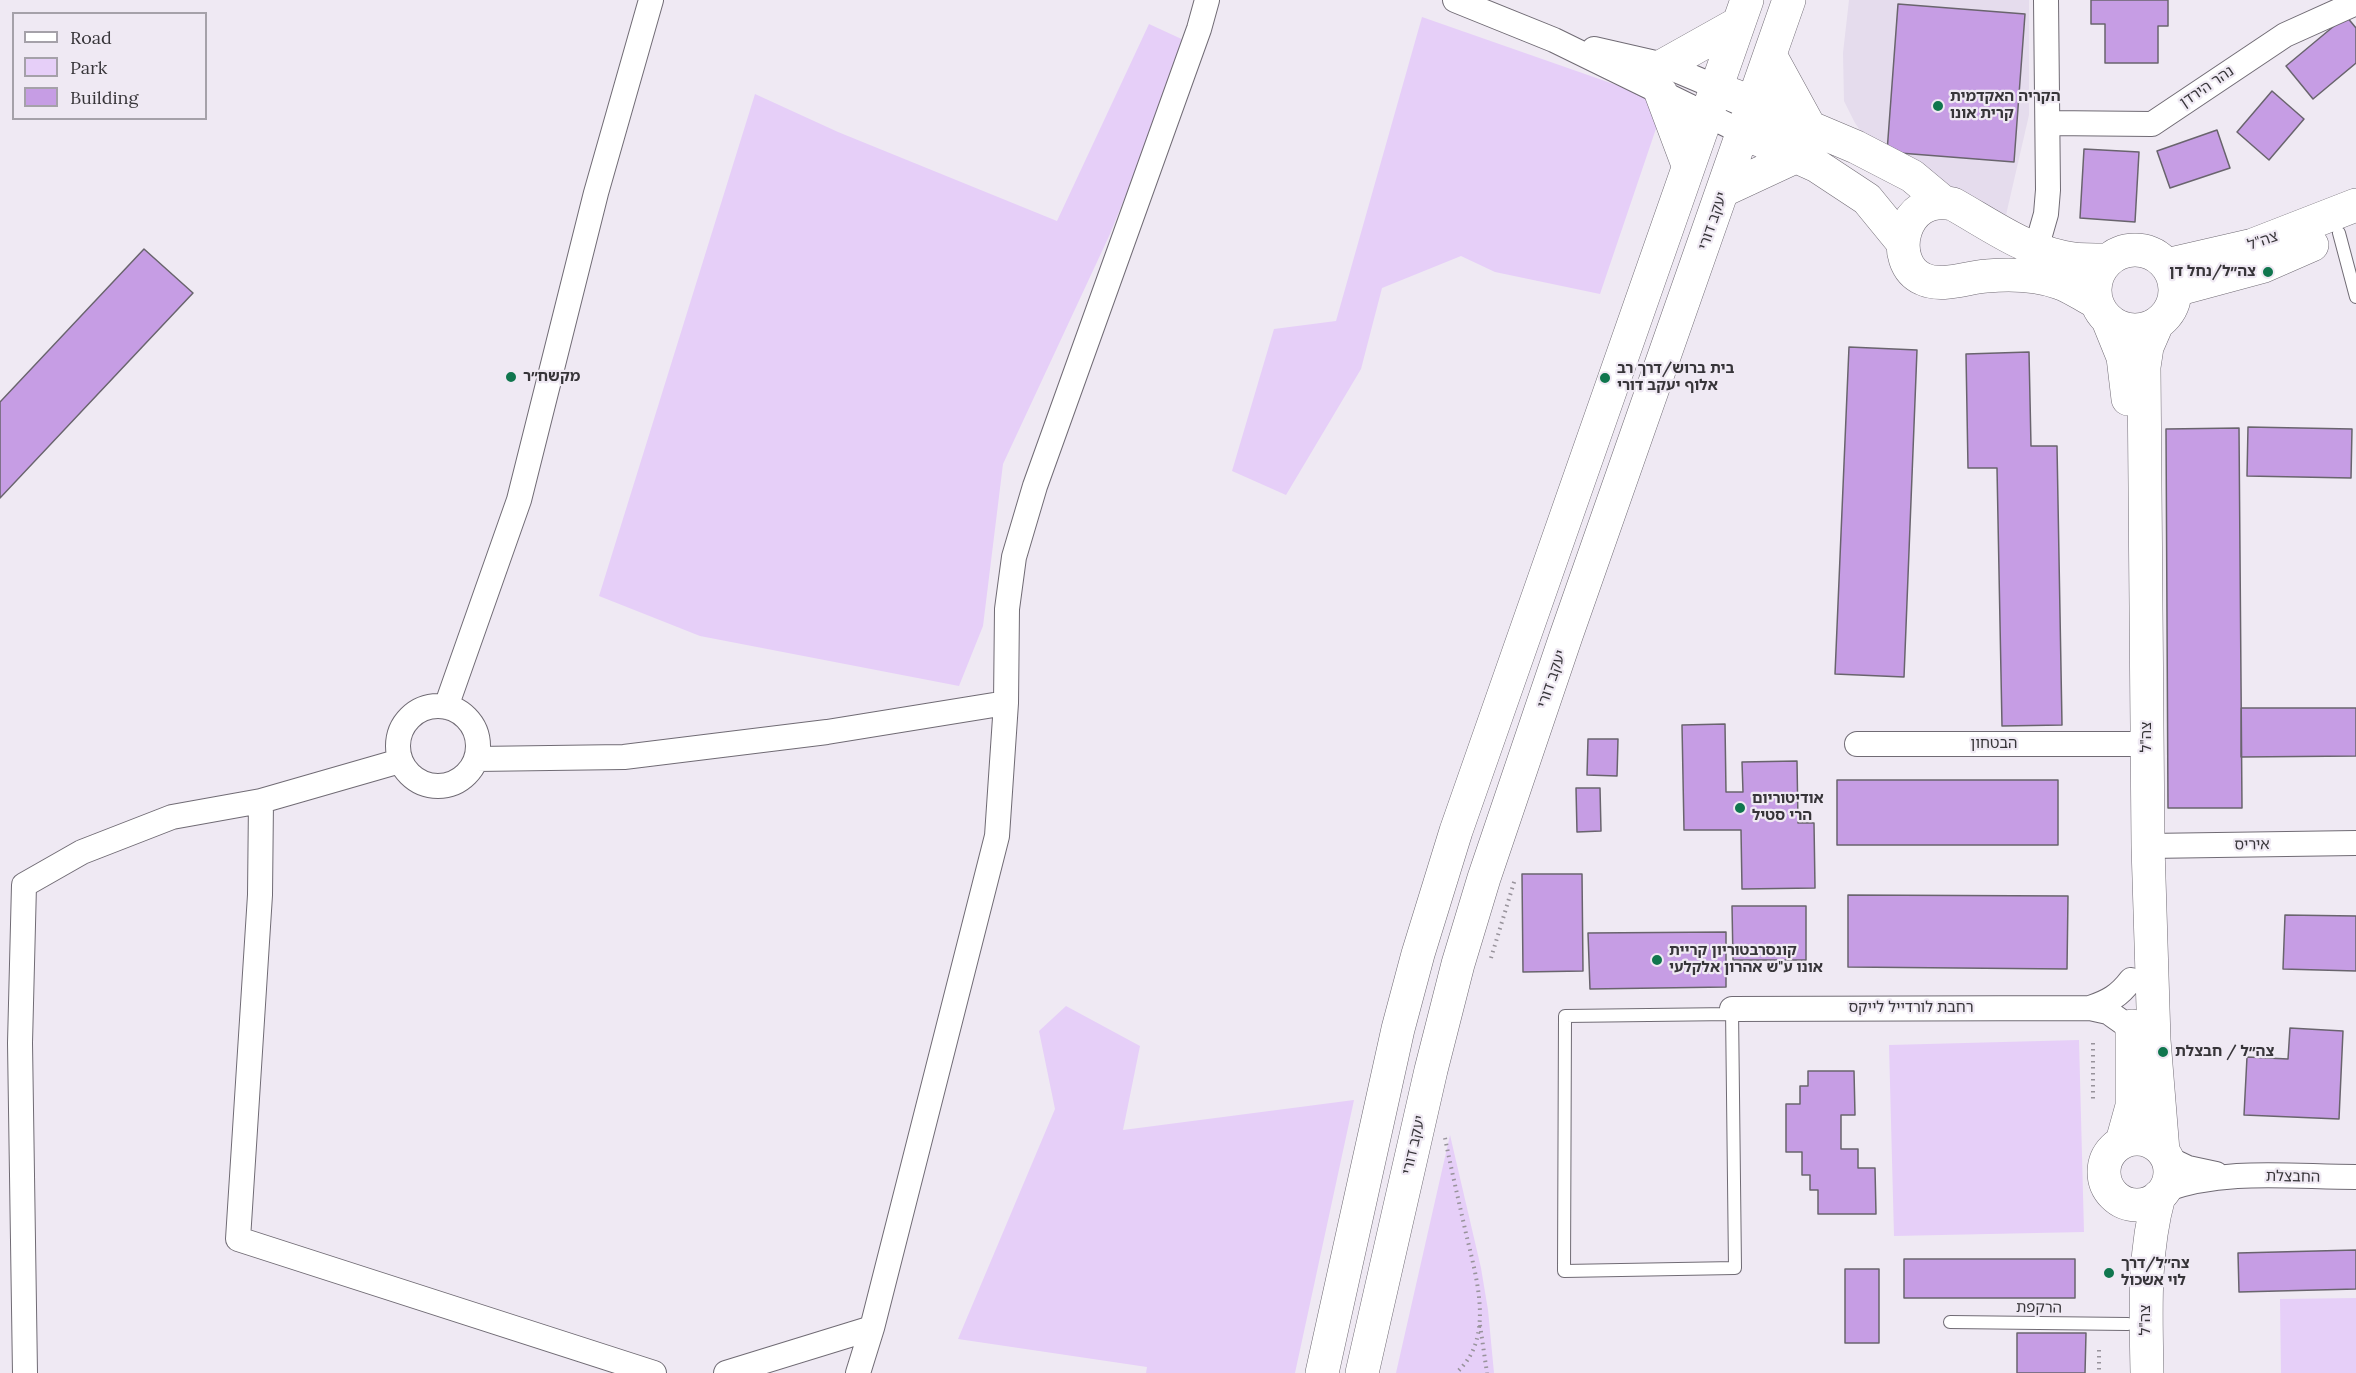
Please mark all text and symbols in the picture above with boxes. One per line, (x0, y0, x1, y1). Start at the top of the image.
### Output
legend (12, 12, 207, 120)
text: Road (70, 26, 112, 49)
text: Park (70, 56, 107, 79)
street label: נהר הירדן (2177, 62, 2237, 112)
text: Building (70, 86, 138, 109)
place label: הקריה האקדמית קרית אונו (1950, 88, 2061, 123)
marker: הקריה האקדמית קרית אונו (1931, 99, 1945, 113)
street label: יעקב דורי (1695, 190, 1731, 252)
street label: צה"ל (2246, 227, 2280, 255)
place label: צה״ל/נחל דן (2169, 263, 2256, 281)
marker: צה״ל/נחל דן (2261, 265, 2275, 279)
place label: בית ברוש/דרך רב אלוף יעקב דורי (1617, 360, 1734, 395)
place label: מקשח״ר (523, 368, 580, 386)
marker: מקשח״ר (504, 370, 518, 384)
marker: בית ברוש/דרך רב אלוף יעקב דורי (1598, 371, 1612, 385)
street label: יעקב דורי (1534, 648, 1570, 710)
street label: צה"ל (2138, 722, 2156, 752)
street label: הבטחון (1971, 735, 2017, 753)
place label: אודיטוריום הרי סטיל (1752, 790, 1824, 825)
marker: אודיטוריום הרי סטיל (1733, 801, 1747, 815)
street label: איריס (2234, 836, 2270, 854)
place label: קונסרבטוריון קריית אונו ע"ש אהרון אלקלעי (1669, 942, 1823, 977)
marker: קונסרבטוריון קריית אונו ע"ש אהרון אלקלעי (1650, 953, 1664, 967)
street label: רחבת לורדייל לייקס (1848, 999, 1974, 1017)
place label: צה״ל / חבצלת (2175, 1043, 2274, 1061)
marker: צה״ל / חבצלת (2156, 1045, 2170, 1059)
street label: יעקב דורי (1398, 1114, 1430, 1176)
street label: החבצלת (2266, 1168, 2320, 1186)
place label: צה״ל/דרך לוי אשכול (2121, 1255, 2190, 1290)
marker: צה״ל/דרך לוי אשכול (2102, 1266, 2116, 1280)
street label: הרקפת (2016, 1299, 2062, 1317)
street label: צה"ל (2137, 1305, 2155, 1335)

